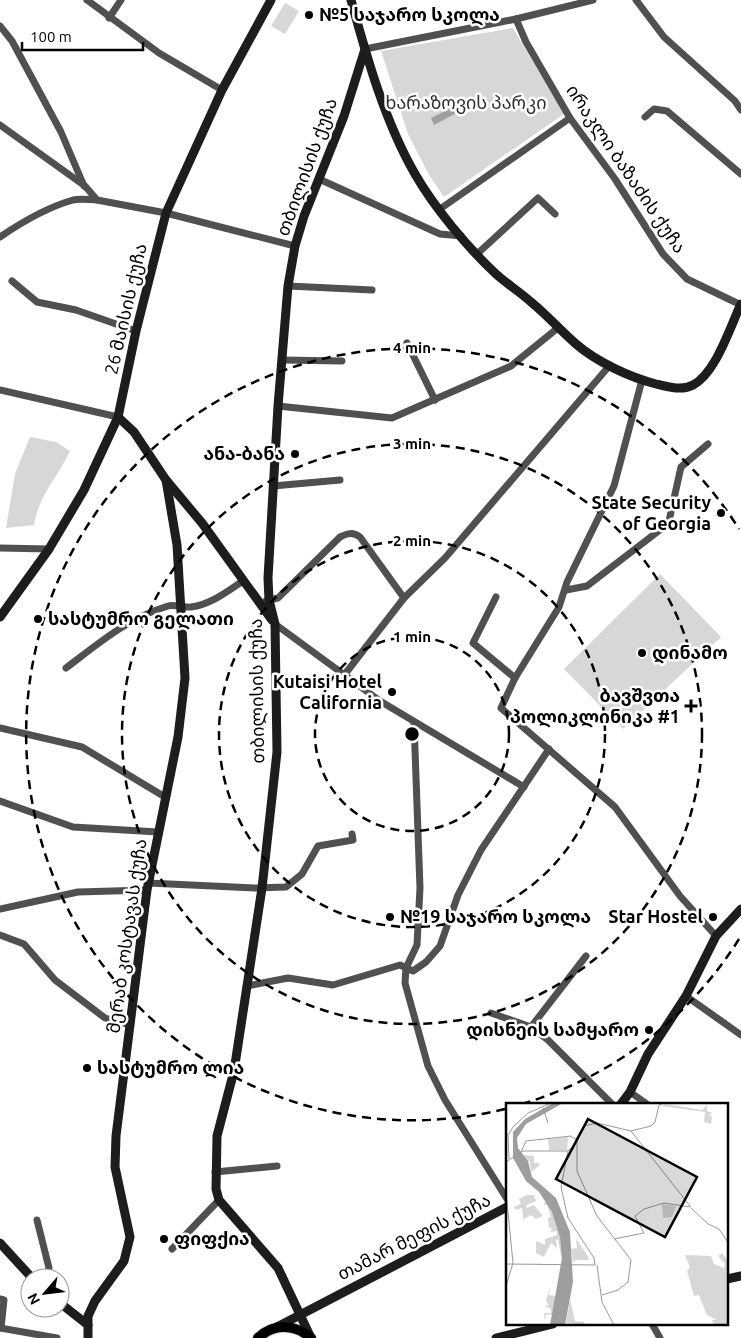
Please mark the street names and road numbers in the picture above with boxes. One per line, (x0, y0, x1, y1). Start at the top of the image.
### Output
street label: ირაკლი ბაზაძის ქუჩა (561, 81, 691, 257)
street label: თბილისის ქუჩა (272, 95, 342, 239)
street label: 26 მაისის ქუჩა (100, 241, 152, 377)
street label: თბილისის ქუჩა (245, 618, 269, 764)
street label: მერაბ კოსტავას ქუჩა (102, 837, 152, 1035)
street label: თამარ მეფის ქუჩა (334, 1189, 494, 1285)

